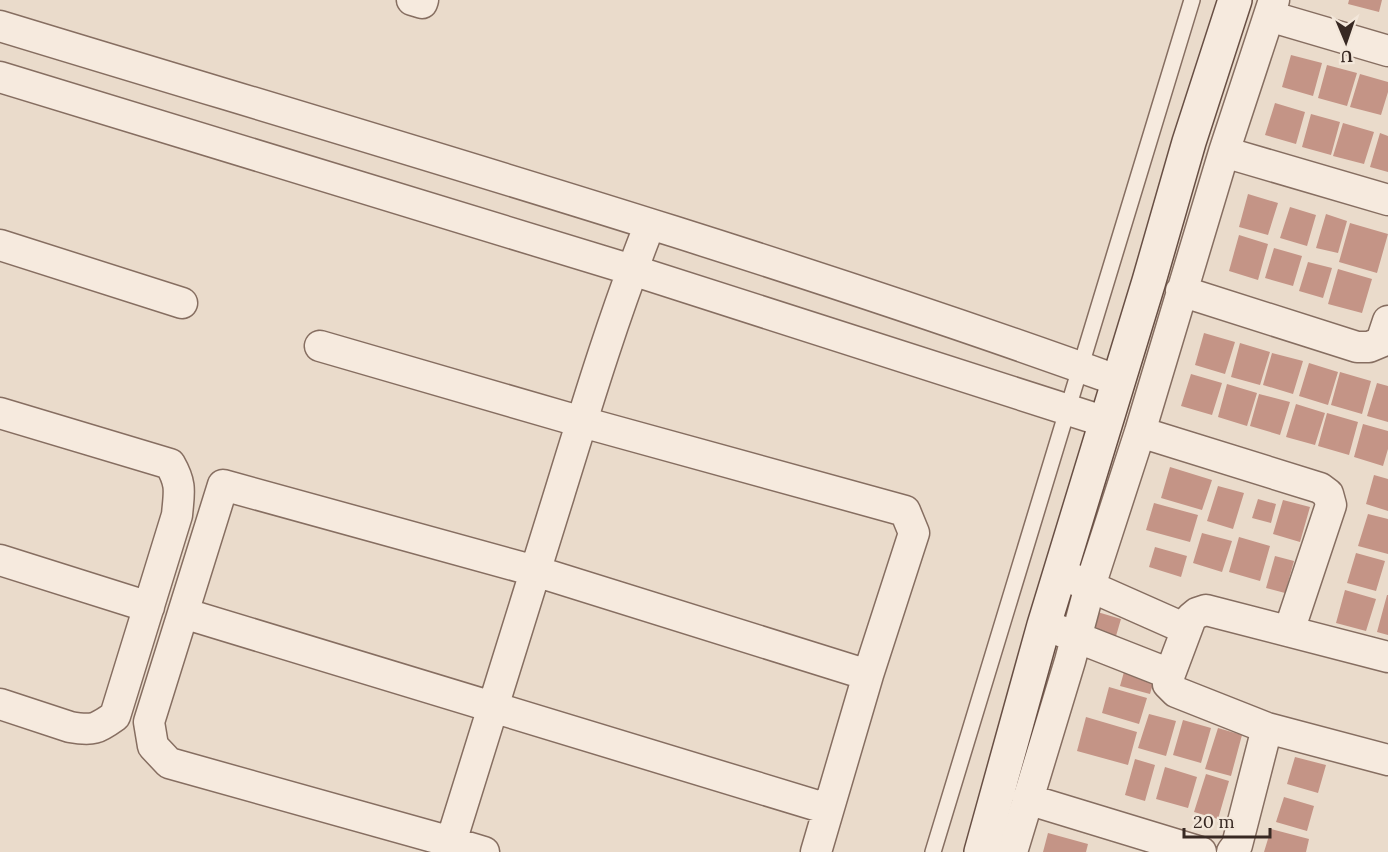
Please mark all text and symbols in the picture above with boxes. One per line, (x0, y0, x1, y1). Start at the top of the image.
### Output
north arrow (1316, 12, 1376, 72)
text: U (1340, 47, 1353, 67)
scale bar (1184, 801, 1270, 839)
text: 20 m (1193, 810, 1235, 833)

